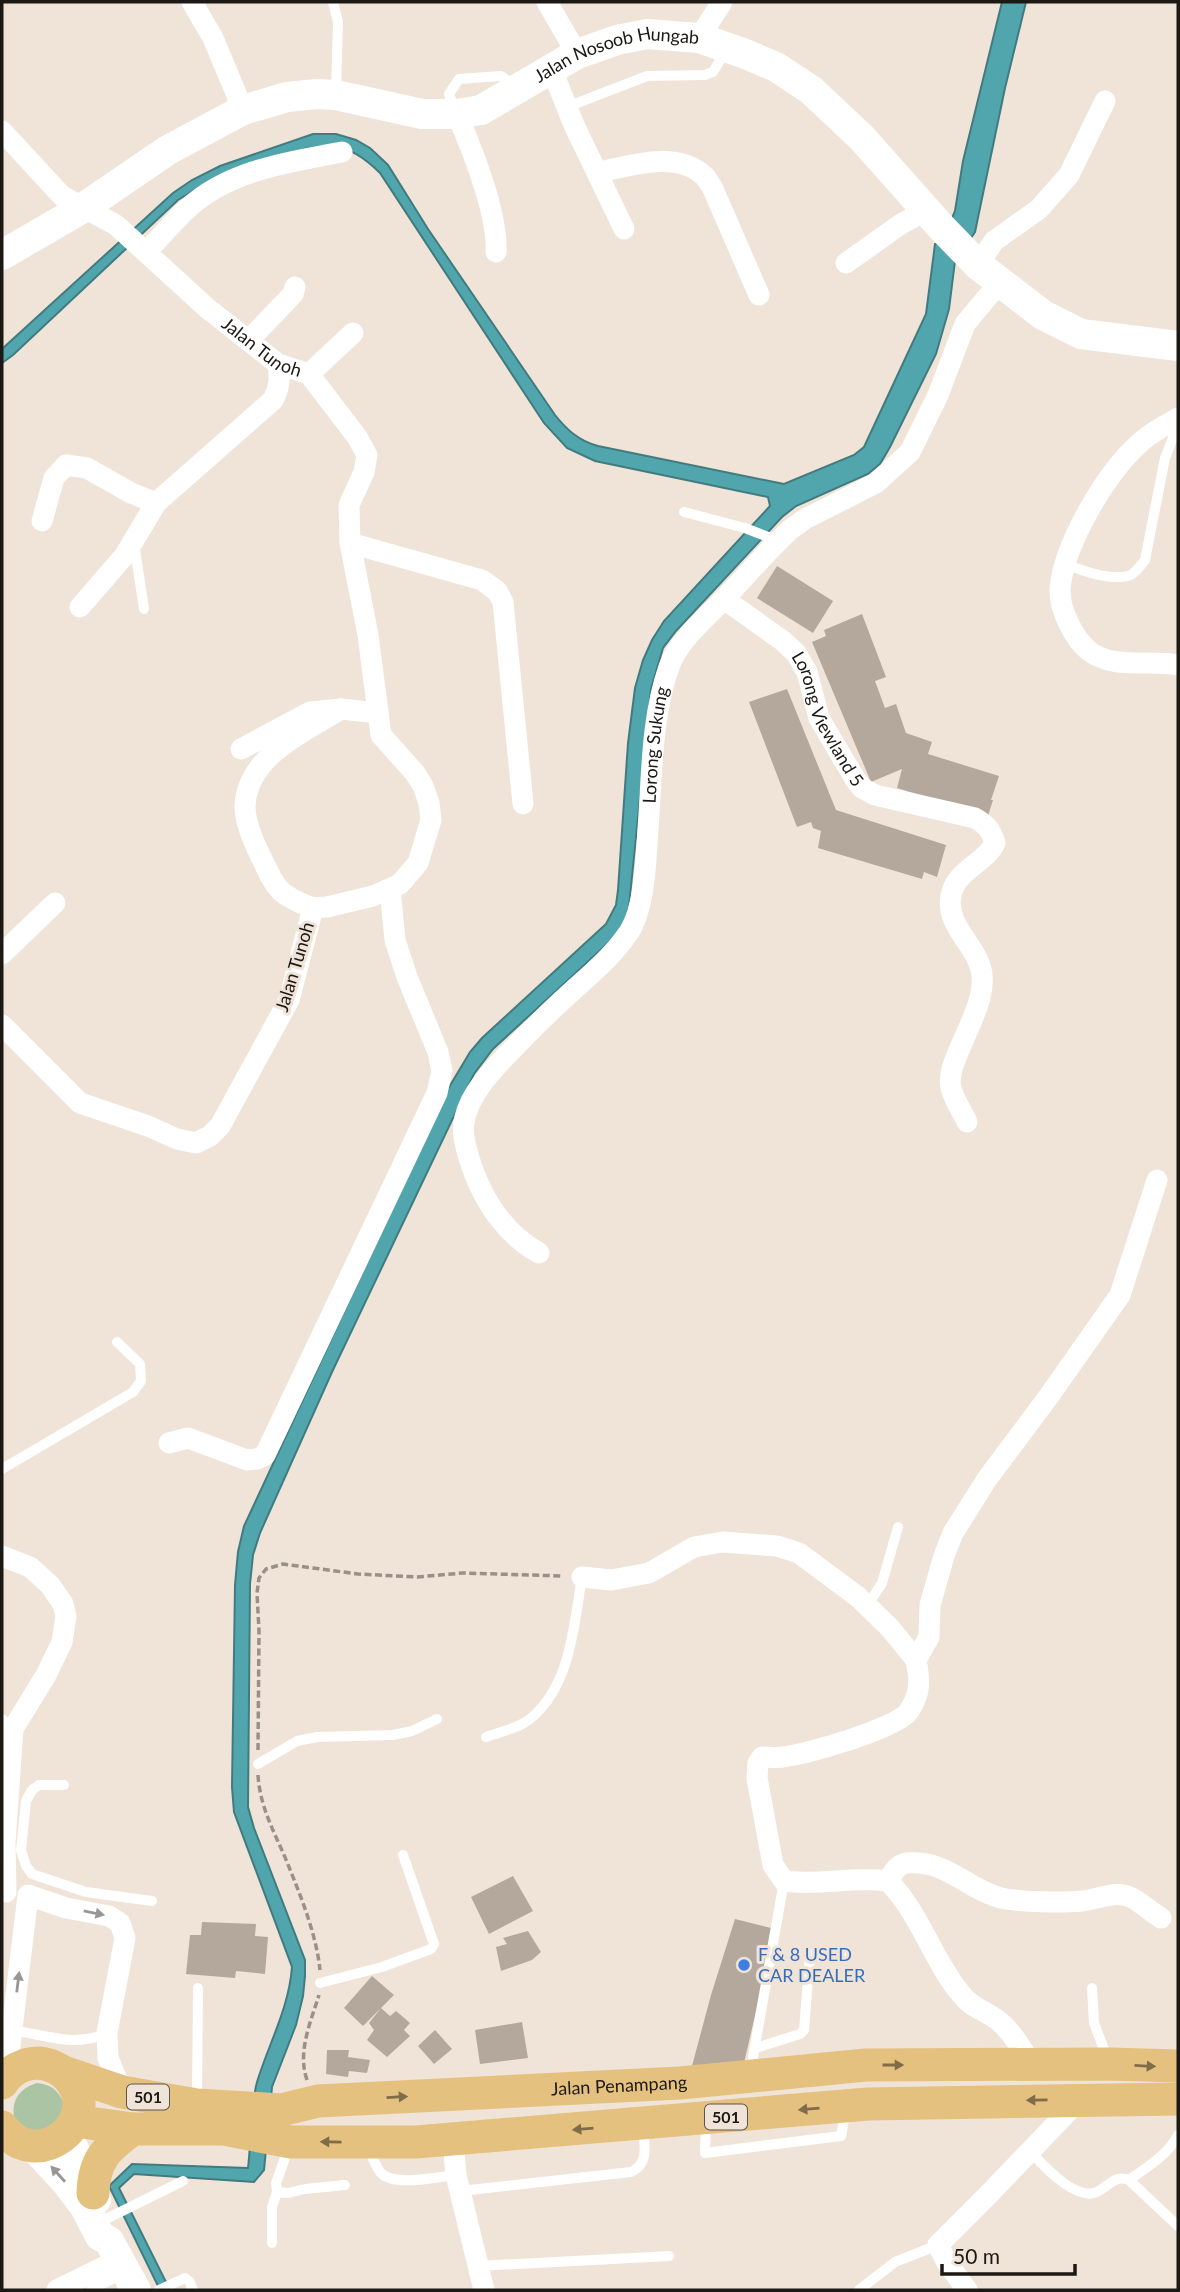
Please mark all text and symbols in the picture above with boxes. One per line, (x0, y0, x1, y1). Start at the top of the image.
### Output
street label: Jalan Nosoob Hungab (530, 21, 700, 87)
street label: Jalan Tunoh (218, 312, 304, 381)
street label: Lorong Viewland 5 (788, 647, 869, 791)
street label: Lorong Sukung (638, 684, 673, 804)
street label: Jalan Tunoh (270, 919, 318, 1014)
one-way arrow (83, 1908, 105, 1919)
place label: F & 8 USED CAR DEALER (758, 1943, 866, 1986)
marker: F & 8 USED CAR DEALER (736, 1957, 752, 1973)
one-way arrow (12, 1971, 23, 1993)
one-way arrow (882, 2059, 904, 2071)
one-way arrow (1134, 2060, 1156, 2071)
street label: Jalan Penampang (550, 2070, 688, 2099)
road number: 501 (127, 2084, 169, 2110)
one-way arrow (386, 2092, 408, 2103)
one-way arrow (1025, 2094, 1047, 2106)
road number: 501 (705, 2104, 747, 2130)
one-way arrow (798, 2104, 820, 2115)
one-way arrow (571, 2124, 593, 2135)
one-way arrow (320, 2136, 342, 2148)
one-way arrow (50, 2165, 66, 2183)
scale bar (942, 2232, 1075, 2276)
text: 50 m (953, 2243, 1000, 2268)

